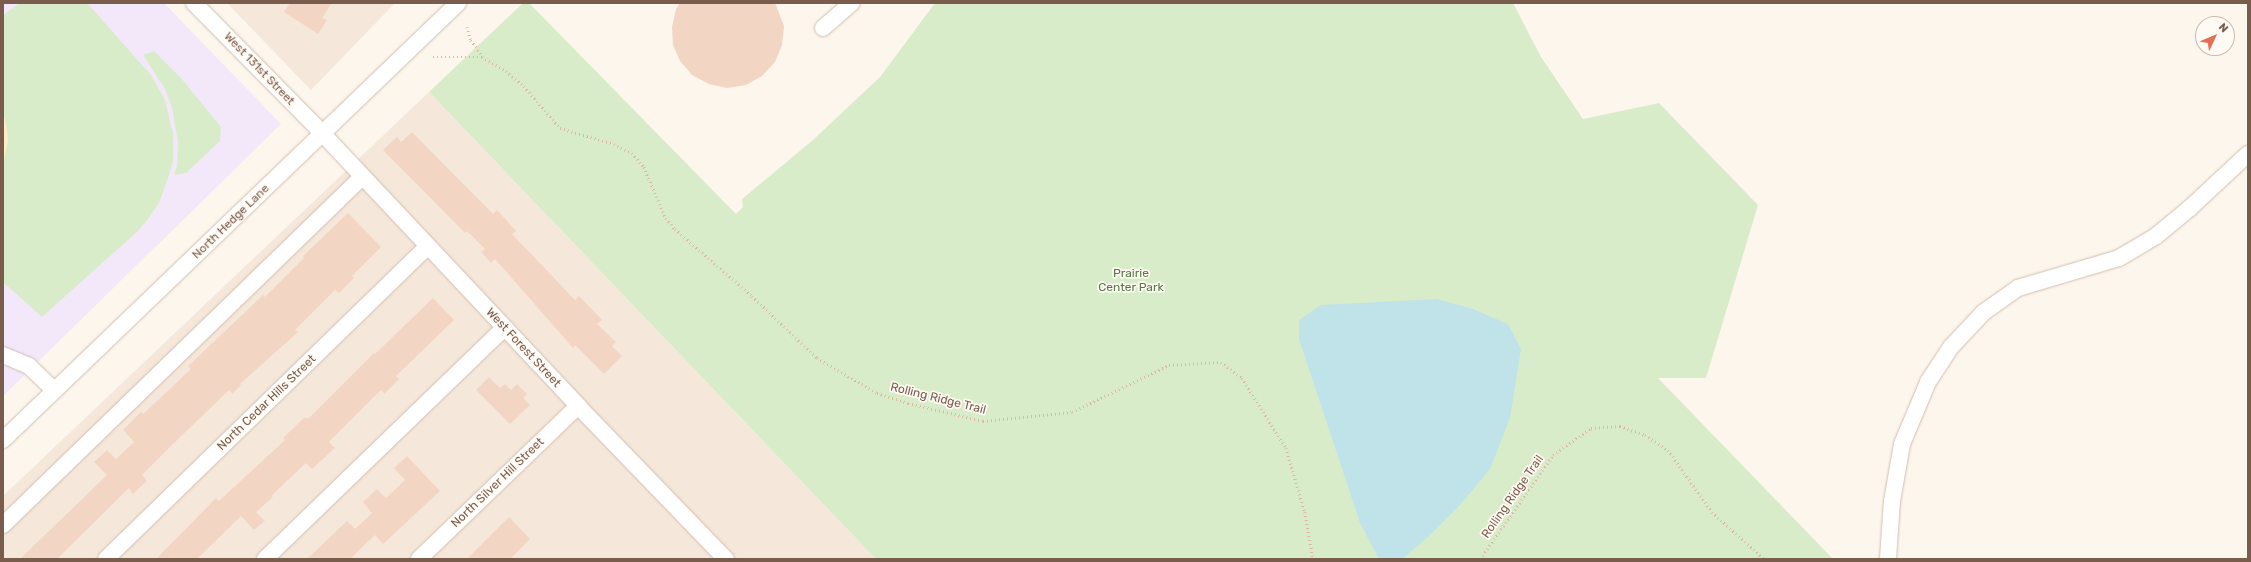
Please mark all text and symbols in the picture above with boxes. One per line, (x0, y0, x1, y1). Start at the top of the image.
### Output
north arrow (2195, 16, 2235, 56)
text: N (2216, 21, 2231, 35)
street label: West 131st Street (221, 30, 297, 108)
street label: North Hedge Lane (190, 182, 272, 262)
park label: Prairie Center Park (1098, 267, 1164, 295)
street label: West Forest Street (483, 305, 563, 391)
street label: North Cedar Hills Street (215, 352, 319, 454)
street label: Rolling Ridge Trail (889, 380, 987, 418)
street label: North Silver Hill Street (449, 435, 547, 531)
street label: Rolling Ridge Trail (1479, 453, 1547, 541)

